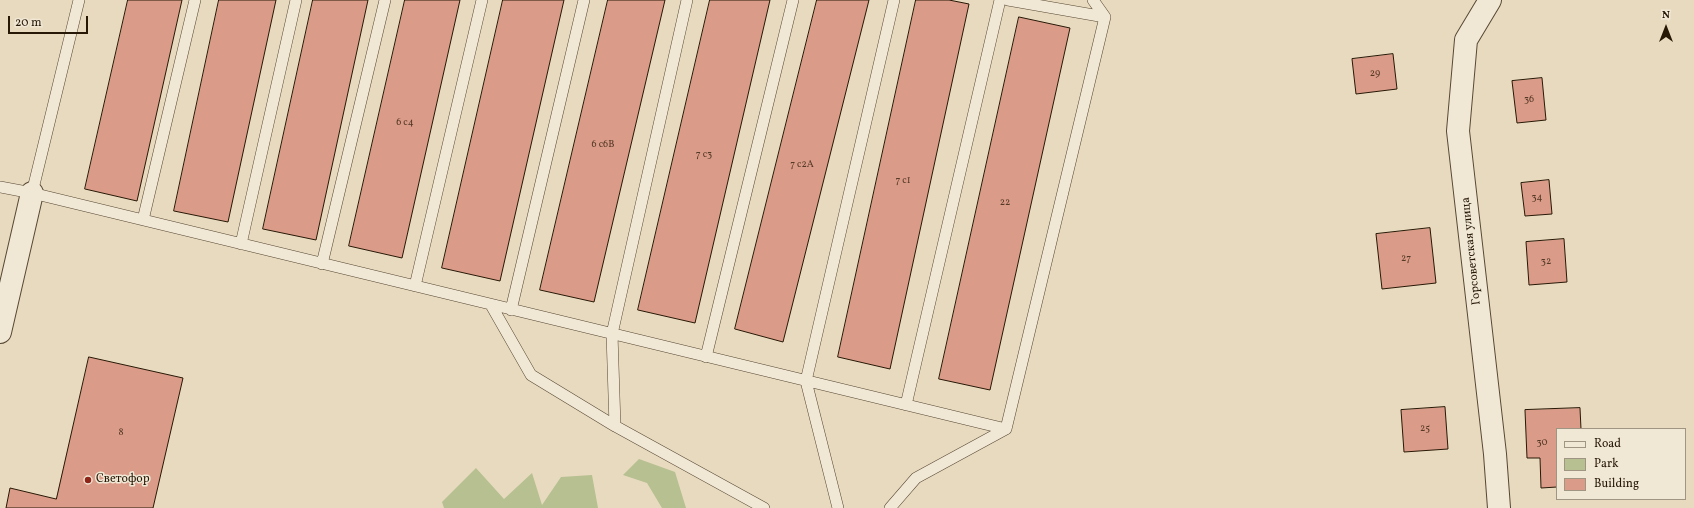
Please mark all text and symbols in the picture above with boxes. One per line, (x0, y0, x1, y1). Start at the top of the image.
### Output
scale bar (10, 8, 90, 34)
north arrow (1646, 8, 1686, 48)
text: N (1662, 8, 1670, 23)
text: 20 m (15, 15, 42, 31)
house number: 29 (1370, 68, 1380, 80)
house number: 36 (1524, 94, 1534, 106)
house number: 6 с4 (396, 117, 414, 129)
house number: 6 с6В (592, 139, 614, 151)
house number: 7 с3 (696, 149, 712, 161)
house number: 7 с2А (790, 159, 814, 171)
house number: 7 с1 (895, 175, 911, 187)
house number: 34 (1531, 192, 1543, 204)
street label: Горсоветская улица (1459, 196, 1485, 306)
house number: 22 (1000, 197, 1010, 209)
house number: 27 (1401, 253, 1411, 265)
house number: 32 (1541, 256, 1551, 268)
house number: 25 (1420, 423, 1430, 435)
house number: 8 (118, 427, 124, 439)
legend (1556, 428, 1686, 500)
text: Road (1594, 436, 1621, 452)
house number: 30 (1537, 437, 1547, 449)
text: Park (1594, 456, 1619, 472)
place label: Светофор (96, 473, 150, 487)
marker: Светофор (83, 475, 93, 485)
text: Building (1594, 476, 1639, 492)

